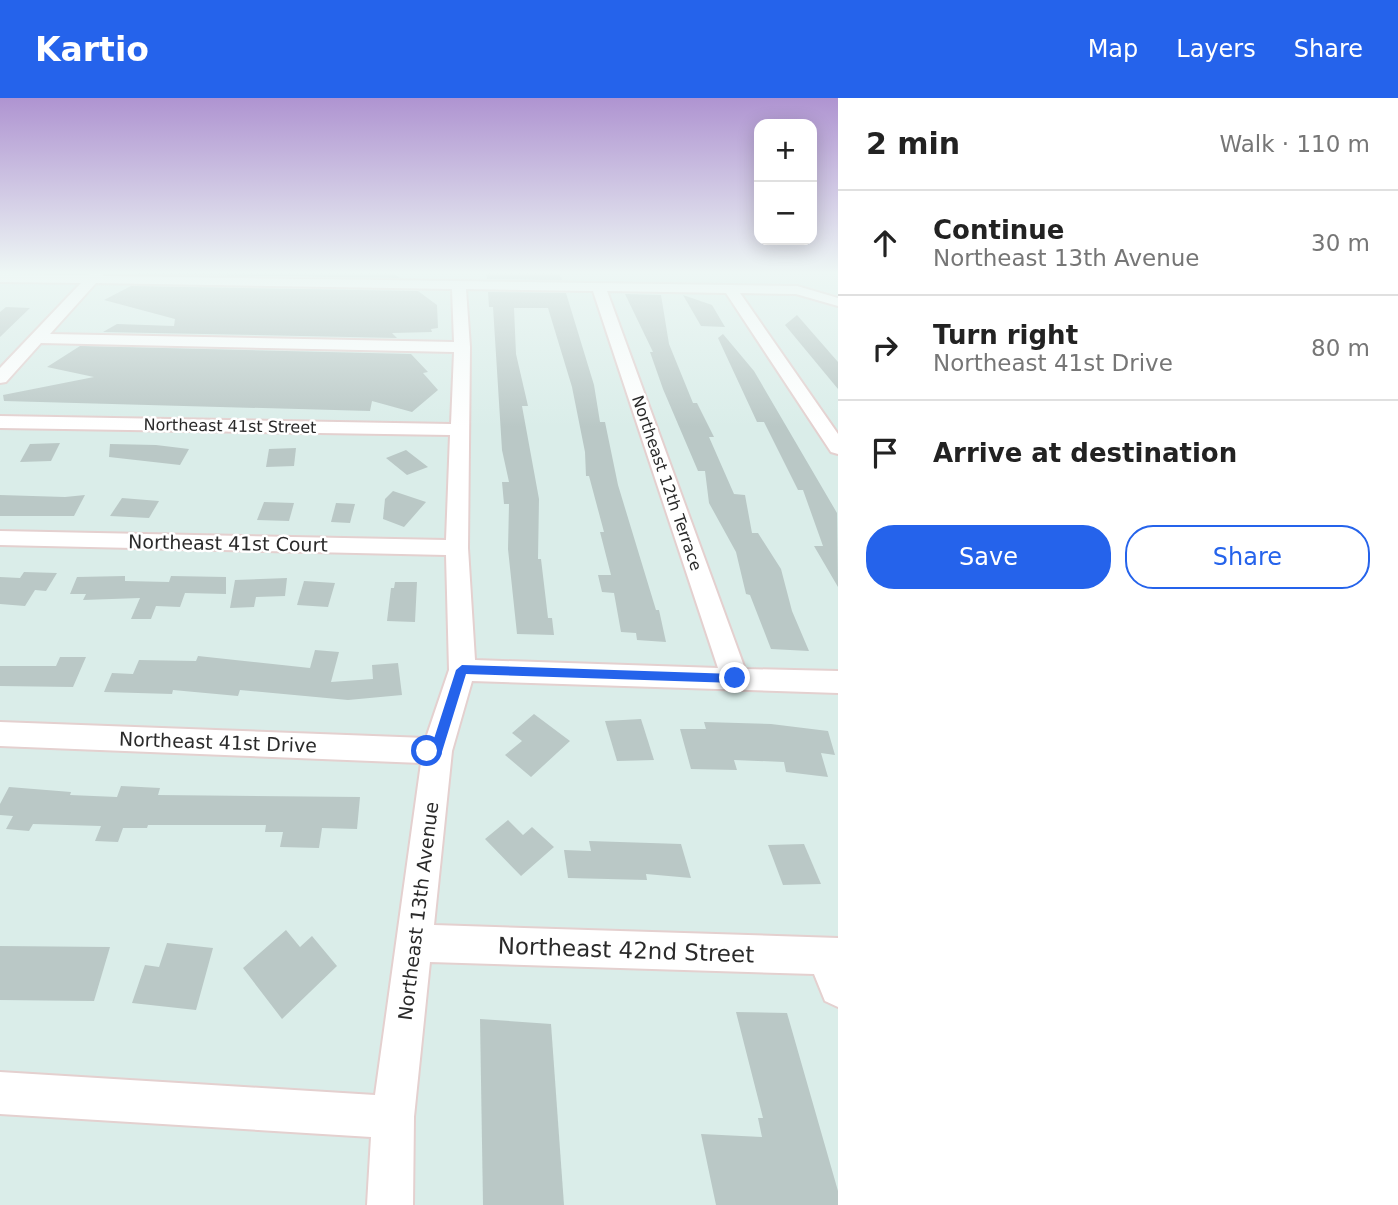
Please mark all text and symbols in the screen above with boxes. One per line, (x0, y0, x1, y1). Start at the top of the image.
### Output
text: Kartio (35, 30, 149, 69)
text: Map (1088, 35, 1138, 63)
text: Layers (1176, 35, 1256, 63)
text: Share (1294, 35, 1363, 63)
map controls (754, 119, 817, 245)
button: + (754, 119, 817, 182)
text: 2 min (866, 126, 960, 161)
text: Walk · 110 m (1219, 131, 1370, 157)
button: − (754, 182, 817, 245)
text: Continue (933, 215, 1064, 245)
icon: ahead (866, 224, 904, 262)
text: 30 m (1311, 230, 1370, 256)
text: Northeast 13th Avenue (933, 245, 1200, 271)
text: Turn right (933, 320, 1078, 350)
icon: right (866, 329, 904, 367)
text: 80 m (1311, 335, 1370, 361)
text: Northeast 41st Drive (933, 350, 1173, 376)
street label: Northeast 12th Terrace (628, 393, 706, 573)
street label: Northeast 41st Street (143, 415, 317, 437)
icon: arrive (866, 434, 904, 472)
text: Arrive at destination (933, 438, 1237, 468)
button: Save (866, 525, 1111, 589)
button: Share (1125, 525, 1370, 589)
street label: Northeast 41st Court (128, 530, 328, 556)
route end (719, 662, 750, 693)
street label: Northeast 41st Drive (119, 728, 317, 756)
route start (411, 735, 442, 766)
street label: Northeast 13th Avenue (394, 800, 442, 1022)
street label: Northeast 42nd Street (497, 933, 755, 967)

